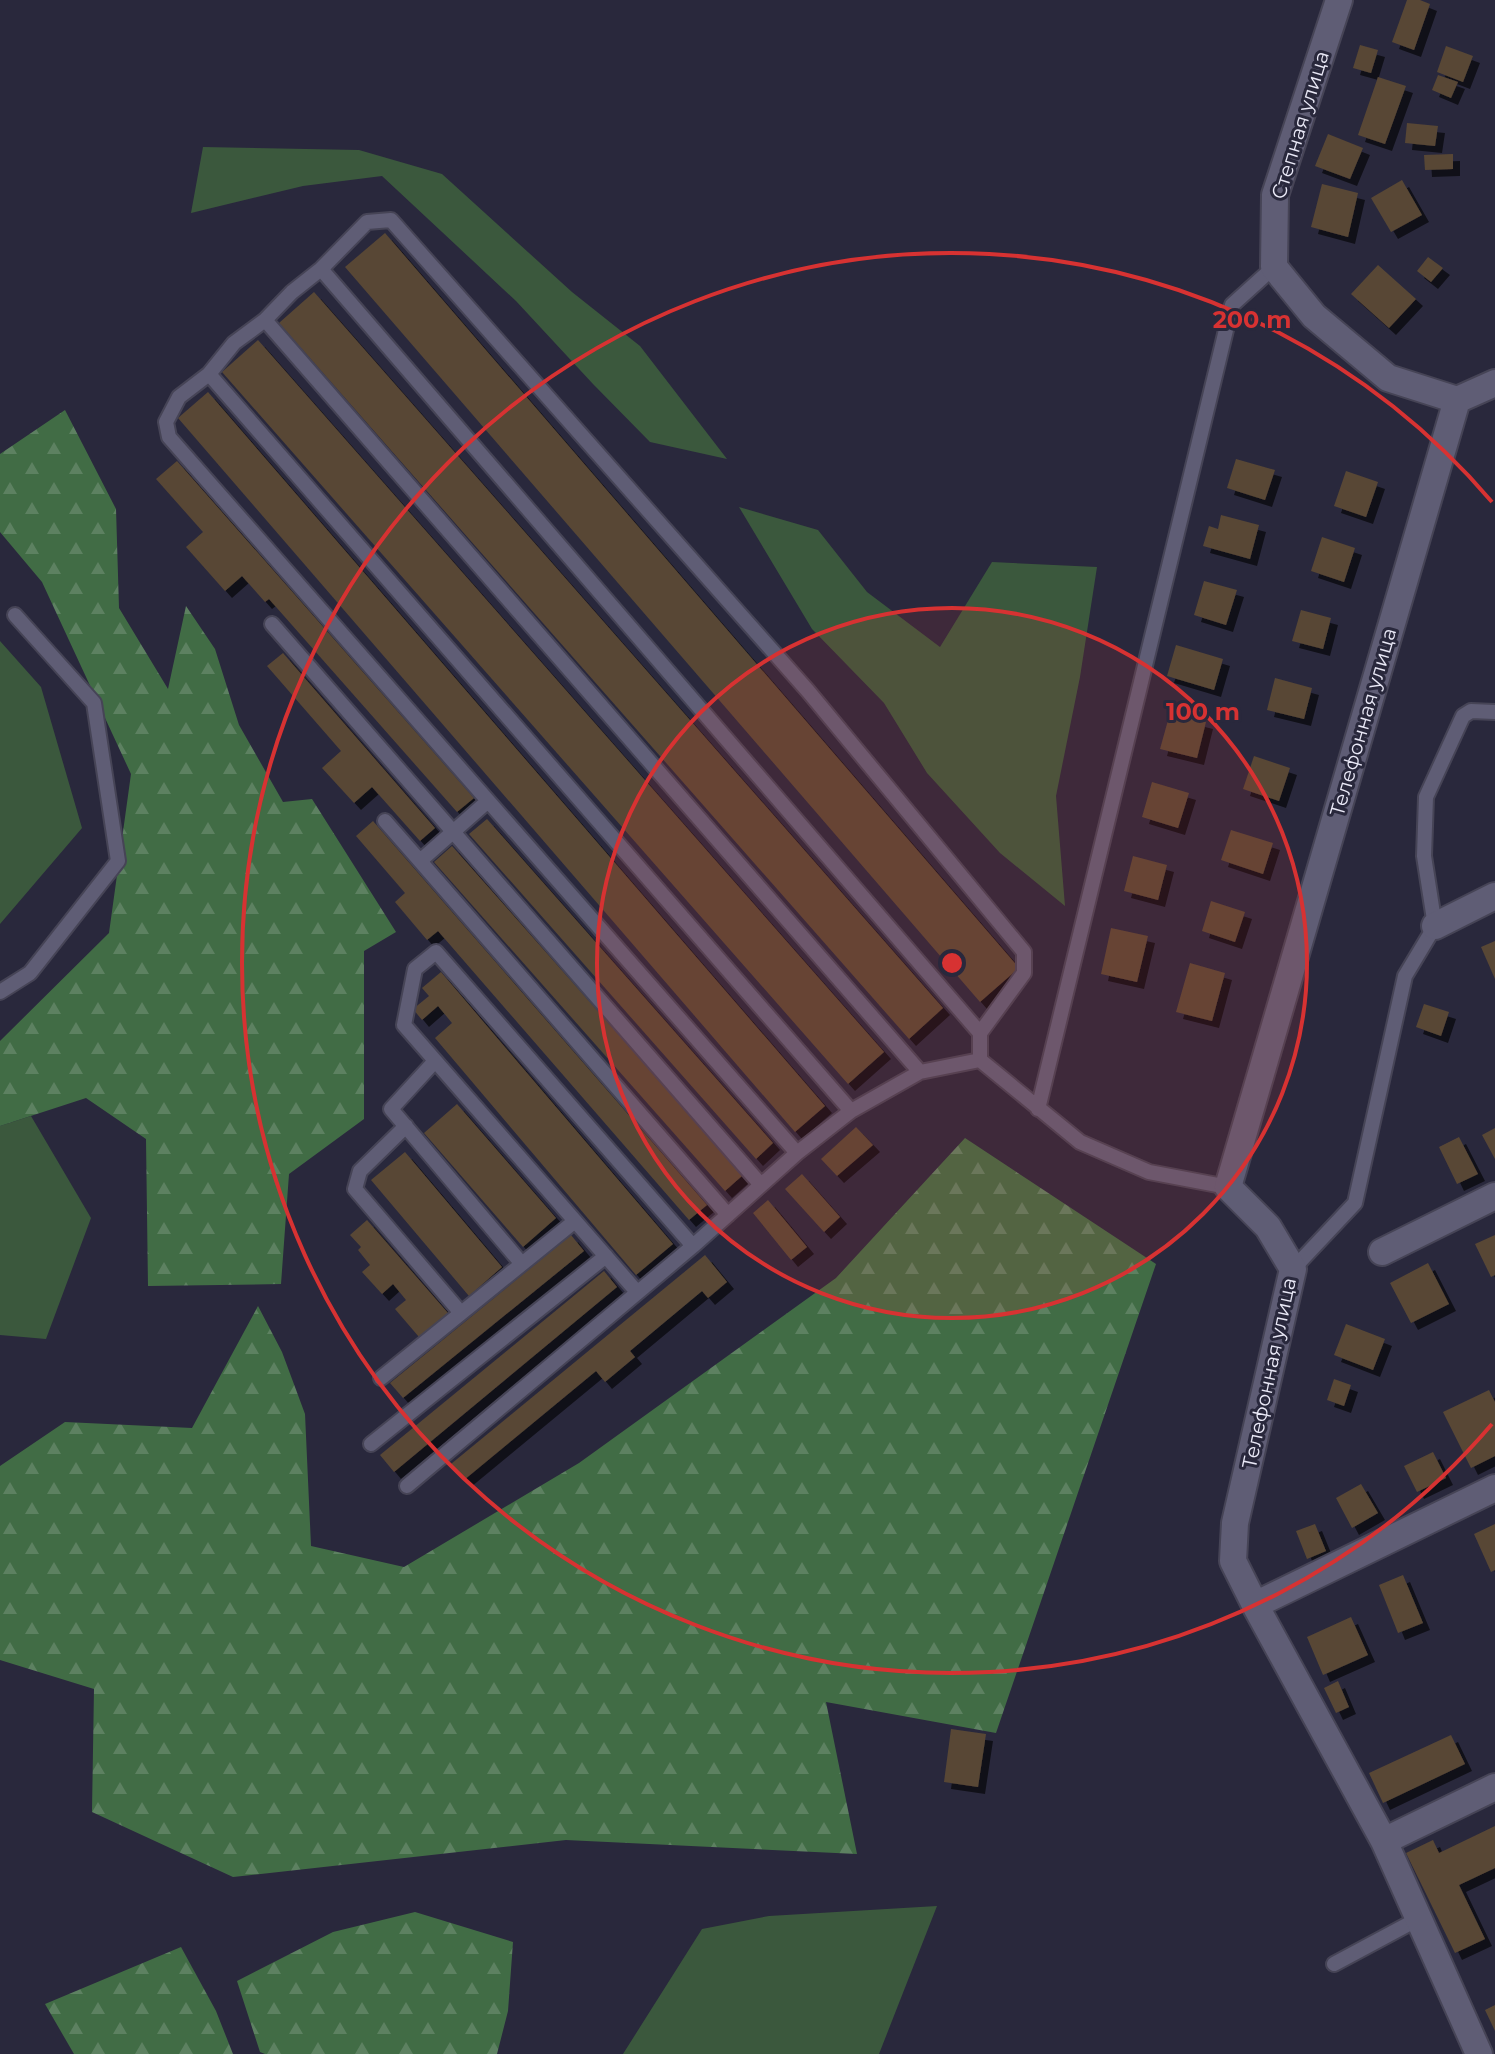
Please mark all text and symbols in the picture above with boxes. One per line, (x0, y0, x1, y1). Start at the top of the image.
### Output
street label: Степная улица (1266, 48, 1334, 202)
text: 200 m (1213, 305, 1291, 334)
street label: Телефонная улица (1325, 625, 1401, 819)
text: 100 m (1166, 697, 1240, 726)
centre of rings (938, 949, 966, 977)
street label: Телефонная улица (1237, 1275, 1301, 1471)

